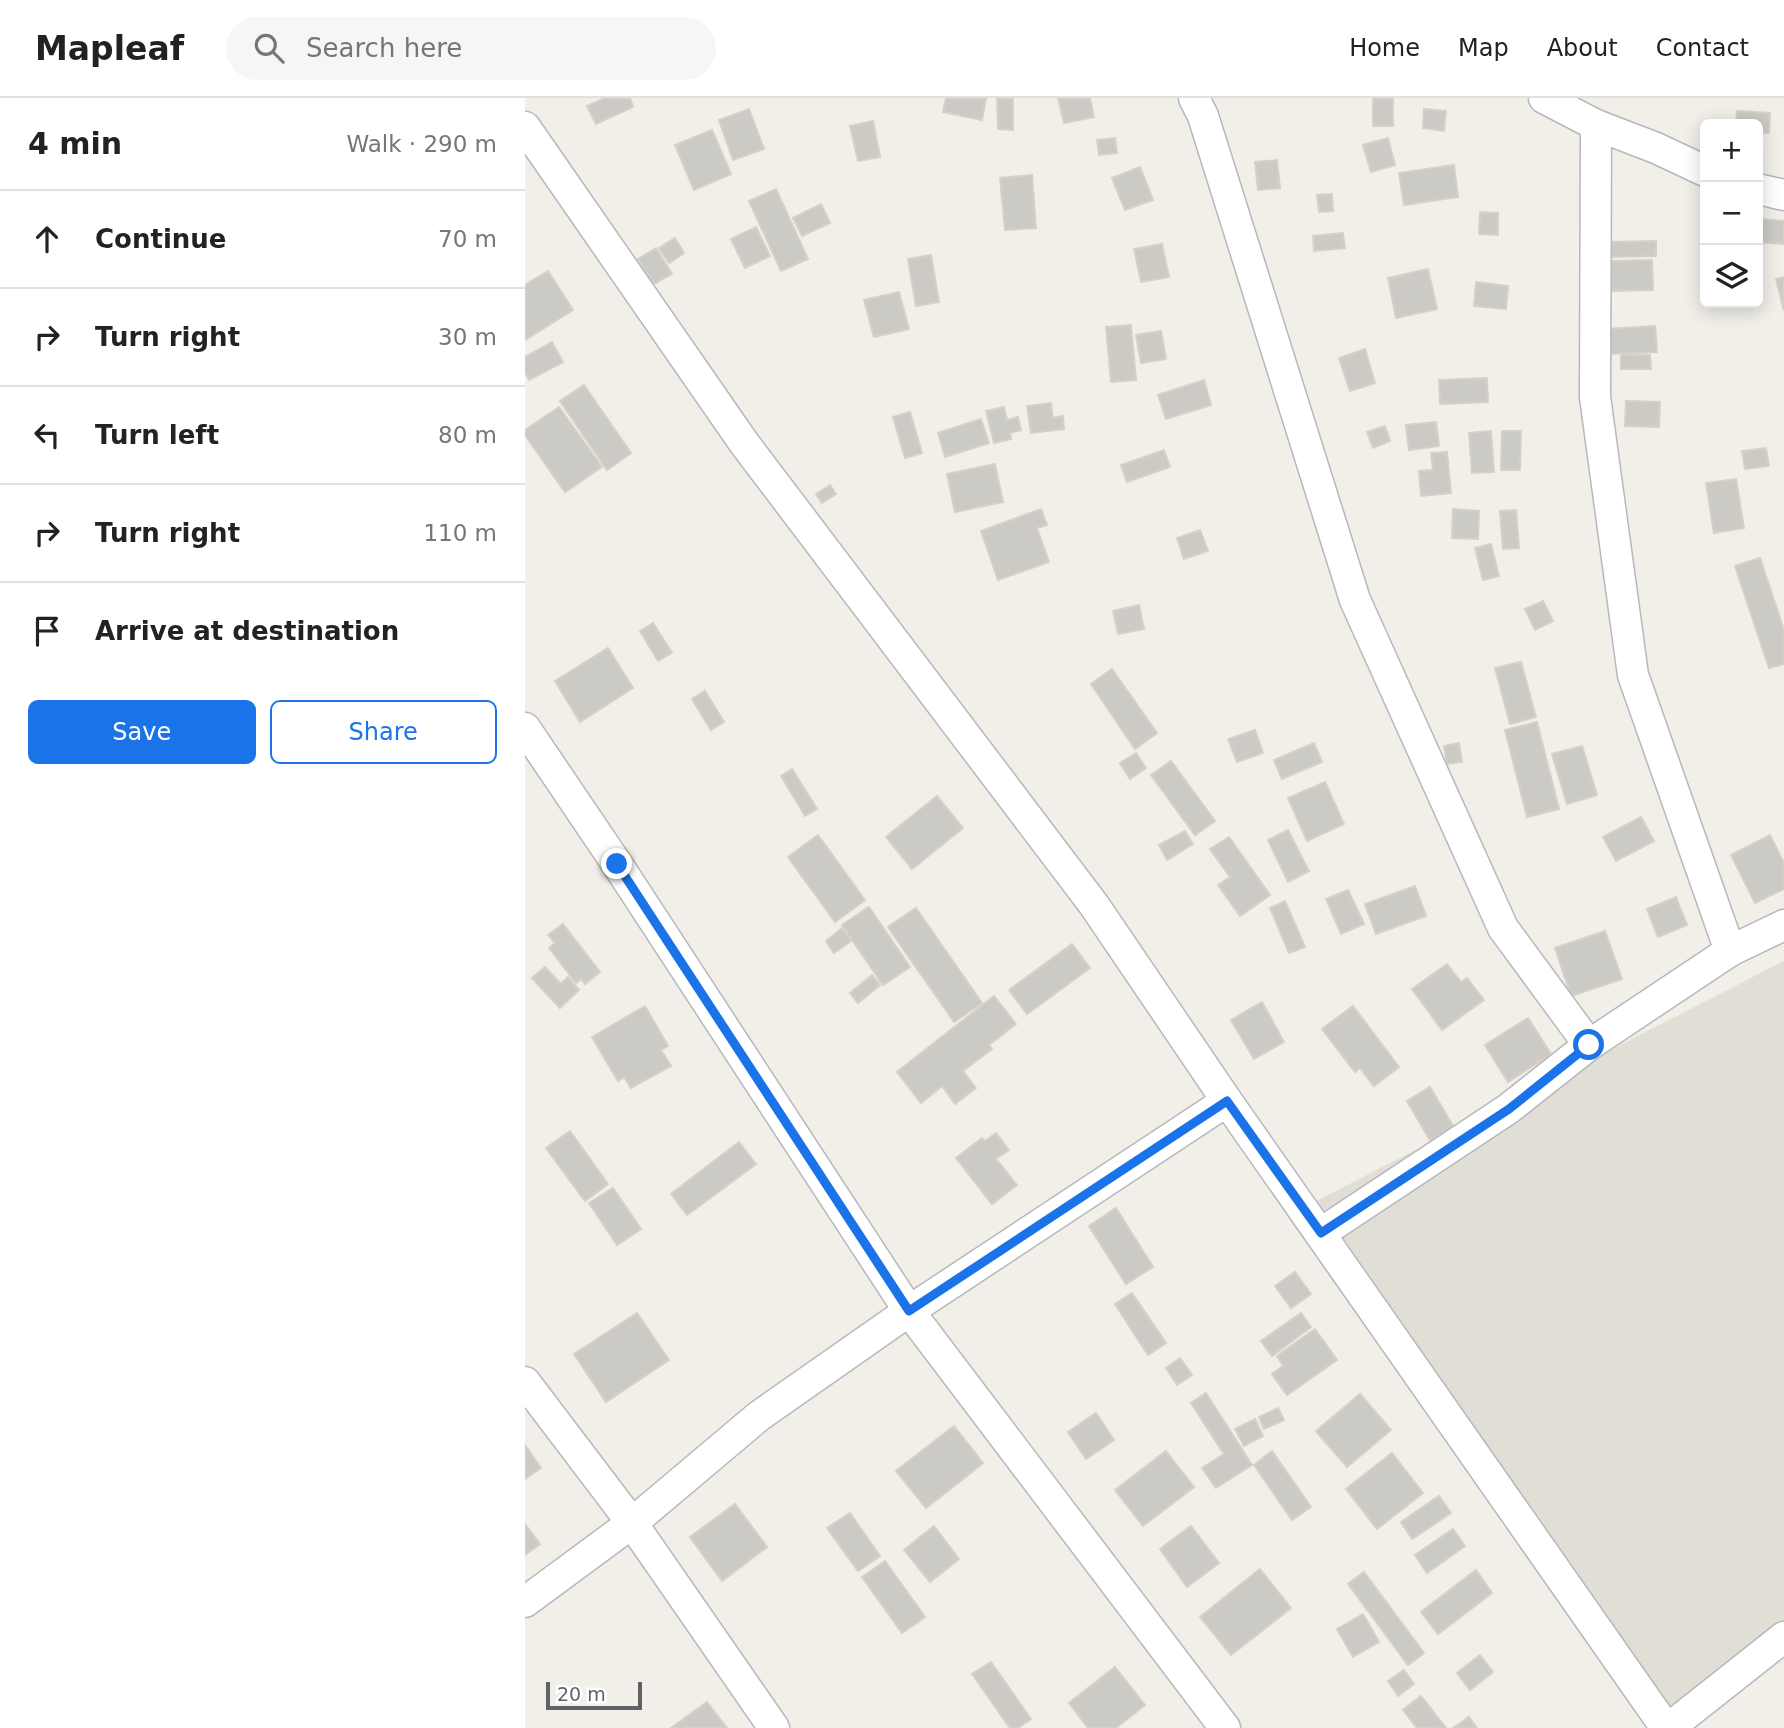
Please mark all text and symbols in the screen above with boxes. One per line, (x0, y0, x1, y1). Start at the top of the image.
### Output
search box (226, 17, 716, 80)
text: Mapleaf (35, 29, 184, 68)
icon: search (250, 29, 288, 67)
text: Search here (306, 33, 462, 63)
text: Home (1349, 34, 1420, 62)
text: Map (1458, 34, 1509, 62)
text: About (1547, 34, 1618, 62)
text: Contact (1656, 34, 1749, 62)
map controls (1700, 119, 1763, 308)
button: + (1700, 119, 1763, 182)
text: 4 min (28, 126, 122, 161)
text: Walk · 290 m (346, 131, 497, 157)
button: − (1700, 182, 1763, 245)
icon: ahead (28, 220, 66, 258)
text: Continue (95, 224, 226, 254)
text: 70 m (438, 226, 497, 252)
button: layers (1700, 245, 1763, 308)
icon: right (28, 318, 66, 356)
text: Turn right (95, 322, 240, 352)
text: 30 m (438, 324, 497, 350)
icon: left (28, 416, 66, 454)
text: Turn left (95, 420, 219, 450)
text: 80 m (438, 422, 497, 448)
icon: right (28, 514, 66, 552)
text: Turn right (95, 518, 240, 548)
text: 110 m (423, 520, 497, 546)
icon: arrive (28, 612, 66, 650)
text: Arrive at destination (95, 616, 399, 646)
button: Save (28, 700, 256, 764)
button: Share (270, 700, 497, 764)
route end (601, 848, 632, 879)
route start (1573, 1029, 1604, 1060)
scale bar (546, 1679, 642, 1711)
text: 20 m (557, 1683, 606, 1705)

